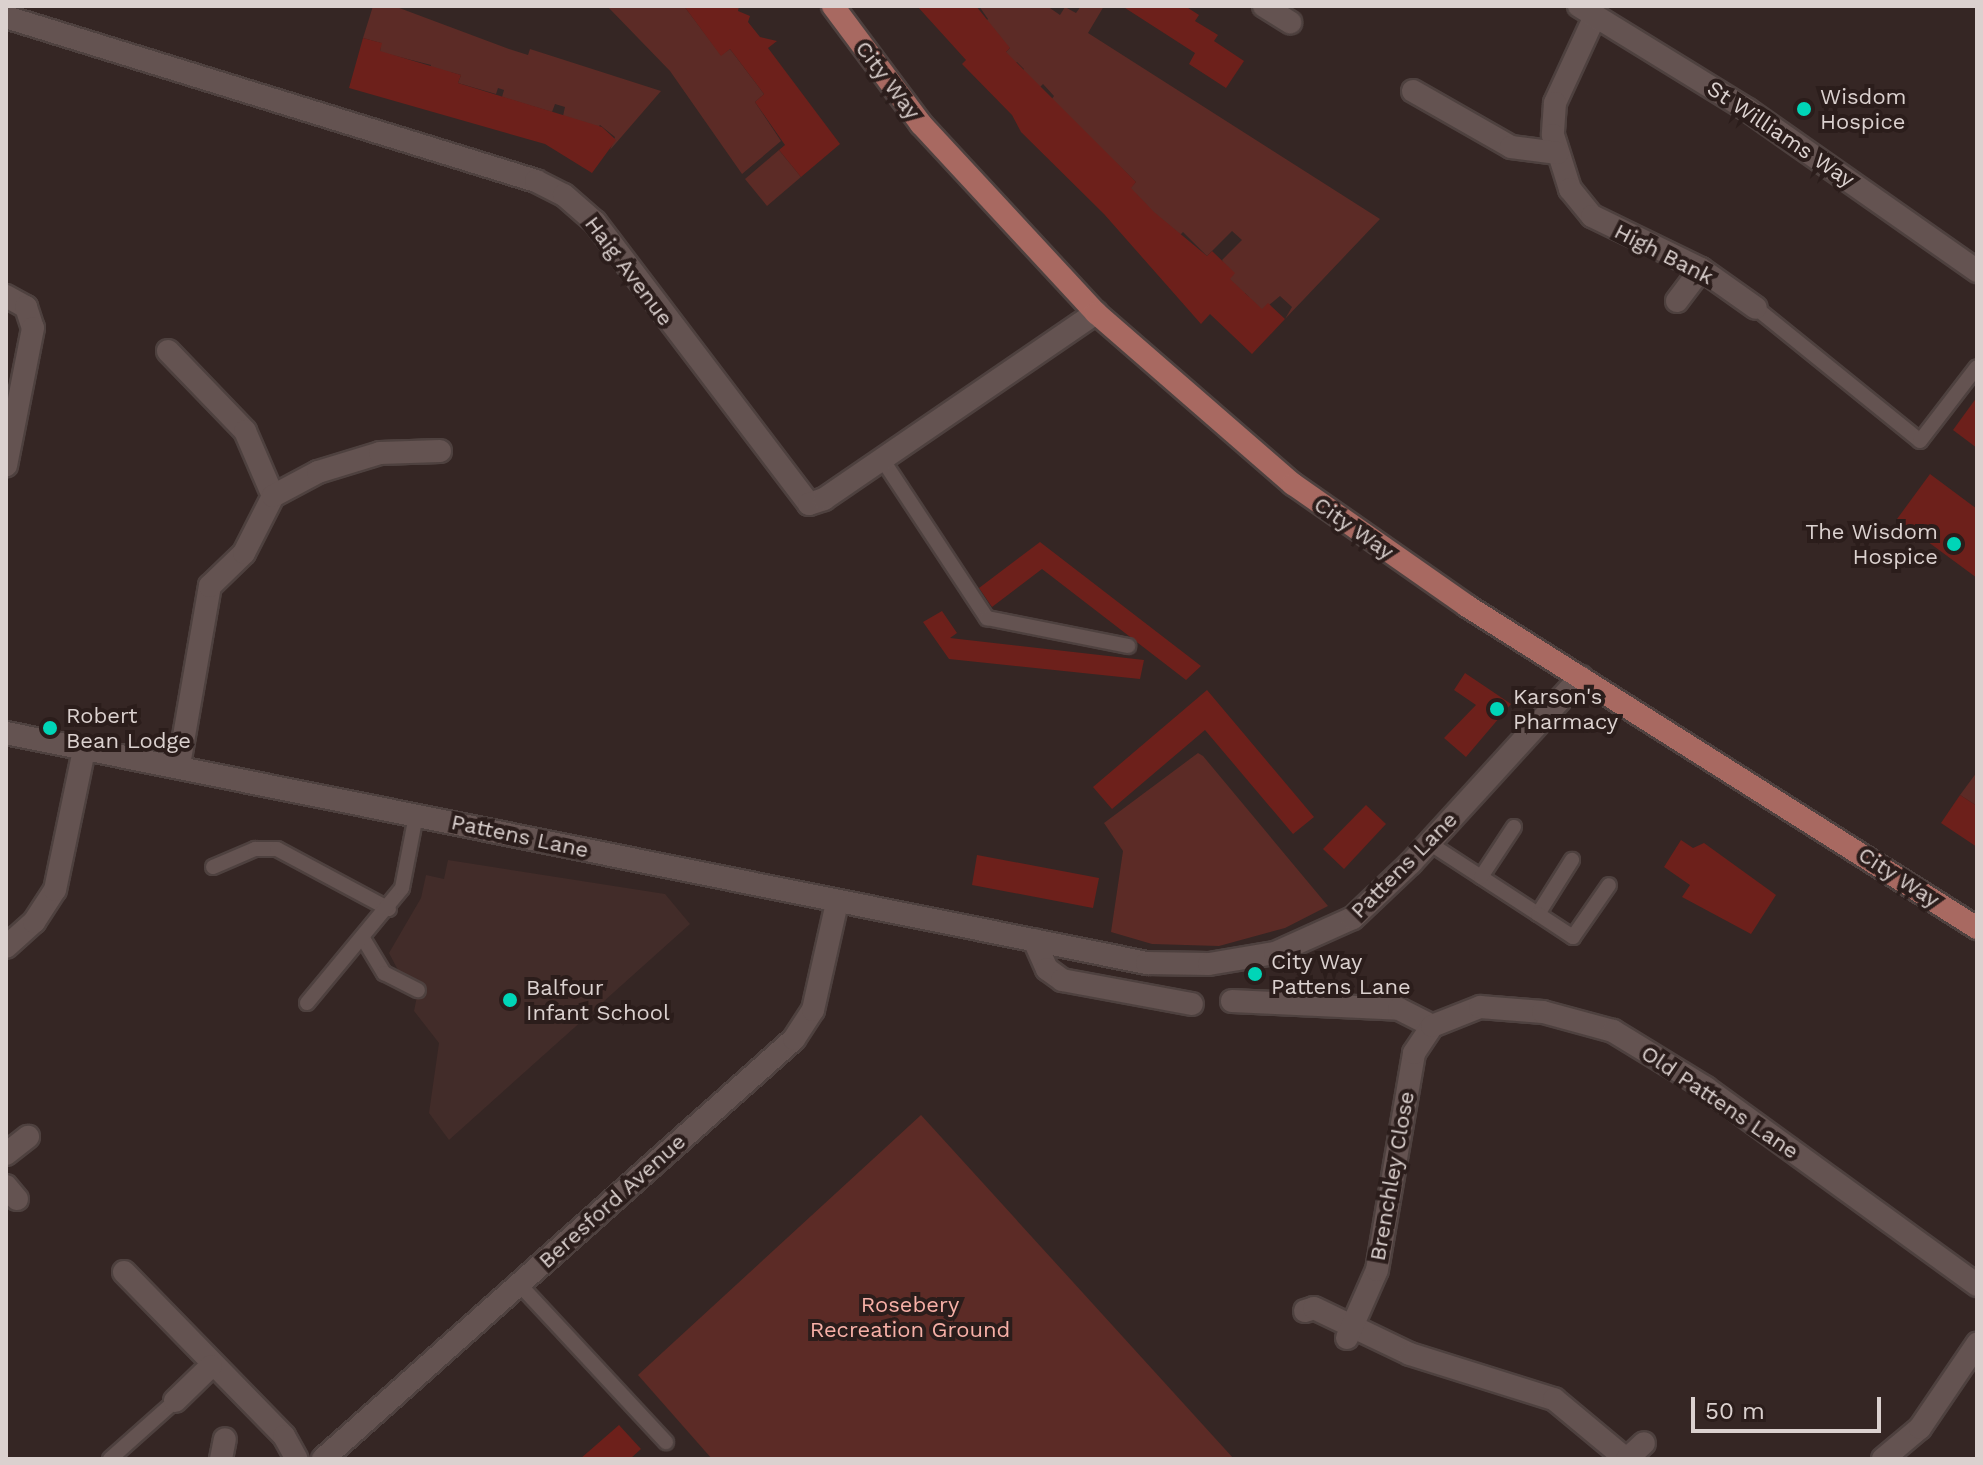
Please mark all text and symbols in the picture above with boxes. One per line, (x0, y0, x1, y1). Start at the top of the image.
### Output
street label: City Way (850, 35, 926, 125)
street label: St Williams Way (1702, 75, 1860, 193)
place label: Wisdom Hospice (1820, 83, 1907, 134)
marker: Wisdom Hospice (1795, 100, 1813, 118)
street label: Haig Avenue (579, 211, 679, 331)
street label: High Bank (1610, 218, 1718, 290)
street label: City Way (1309, 491, 1399, 565)
place label: The Wisdom Hospice (1805, 518, 1938, 570)
marker: The Wisdom Hospice (1945, 535, 1963, 553)
place label: Karson's Pharmacy (1513, 683, 1618, 734)
marker: Karson's Pharmacy (1488, 700, 1506, 718)
place label: Robert Bean Lodge (66, 702, 191, 754)
marker: Robert Bean Lodge (41, 719, 59, 737)
street label: Pattens Lane (1345, 806, 1463, 924)
street label: Pattens Lane (449, 809, 591, 863)
street label: City Way (1853, 841, 1945, 913)
place label: City Way Pattens Lane (1271, 948, 1411, 1000)
marker: City Way Pattens Lane (1246, 965, 1264, 983)
place label: Balfour Infant School (526, 974, 670, 1026)
marker: Balfour Infant School (501, 991, 519, 1009)
street label: Old Pattens Lane (1636, 1040, 1804, 1164)
street label: Brenchley Close (1364, 1089, 1420, 1263)
street label: Beresford Avenue (533, 1128, 691, 1274)
park label: Rosebery Recreation Ground (810, 1291, 1010, 1342)
scale bar (1695, 1381, 1885, 1431)
text: 50 m (1705, 1397, 1765, 1425)

